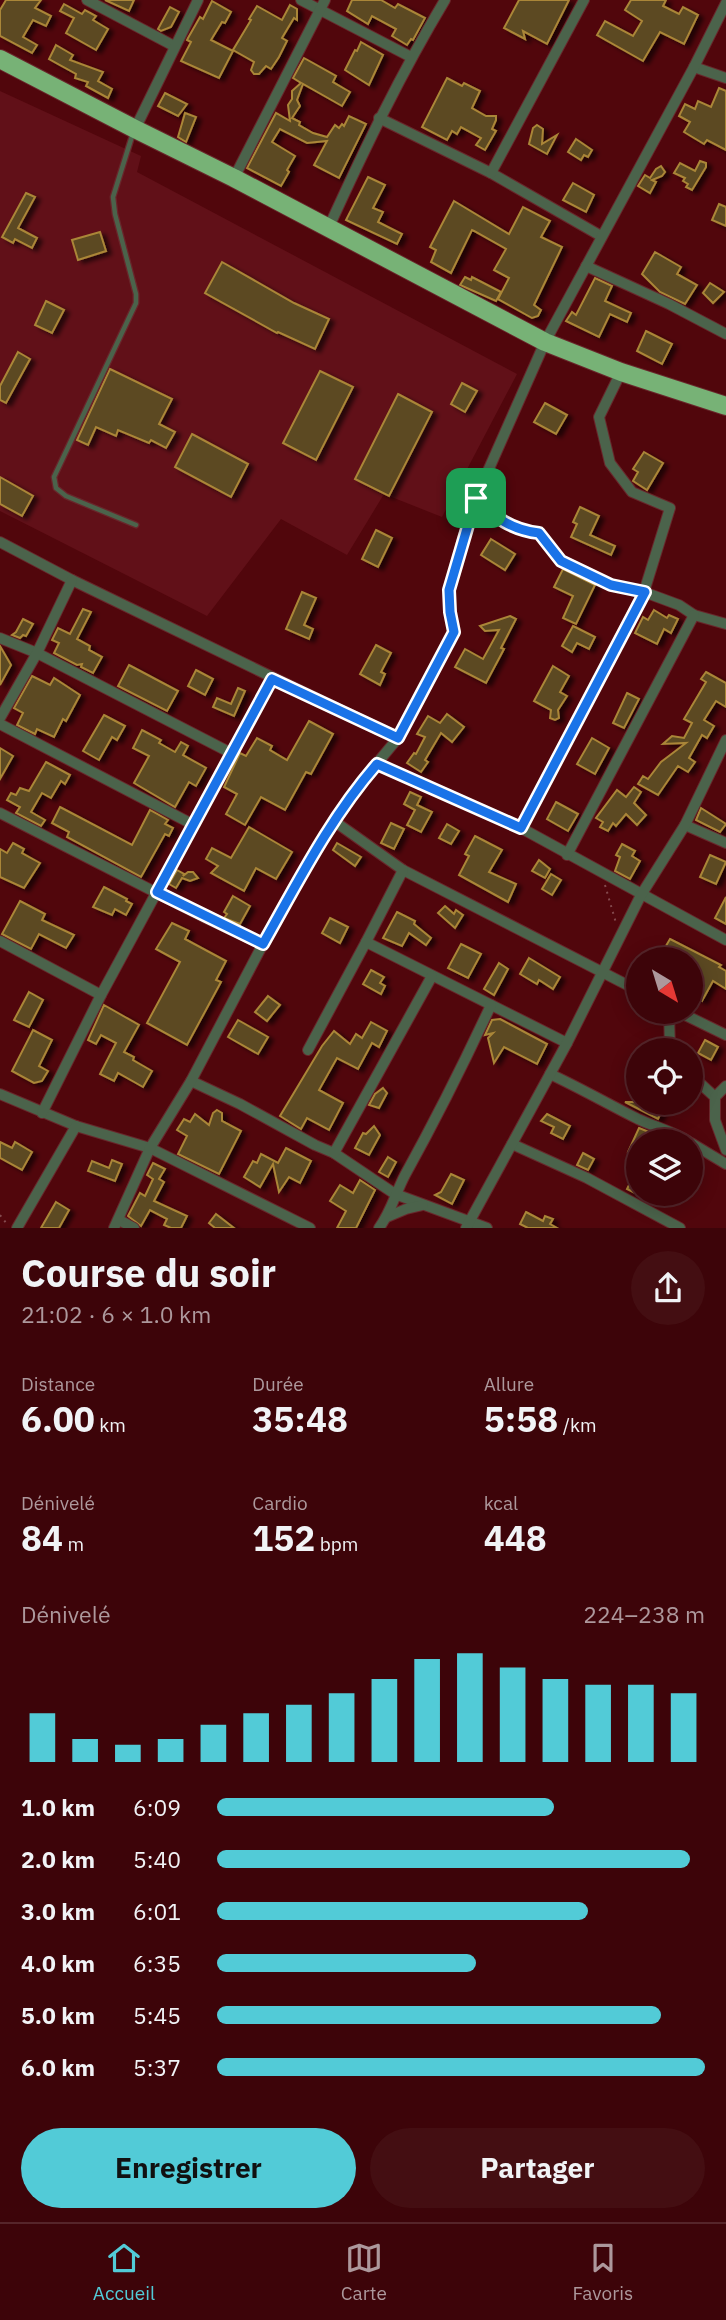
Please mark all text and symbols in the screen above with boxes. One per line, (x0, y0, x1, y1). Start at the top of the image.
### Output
pin (446, 468, 506, 528)
icon: arrive (457, 479, 495, 517)
north arrow (626, 947, 704, 1024)
map controls (626, 947, 703, 1206)
button: locate (626, 1038, 703, 1115)
button: layers (626, 1129, 703, 1206)
text: Course du soir (21, 1248, 276, 1297)
button: share (631, 1251, 705, 1325)
text: 21:02 · 6 × 1.0 km (21, 1299, 211, 1329)
text: Distance (21, 1372, 95, 1396)
text: Durée (252, 1372, 304, 1396)
text: Allure (484, 1372, 534, 1396)
text: 6.00 (21, 1396, 95, 1442)
text: 35:48 (252, 1396, 348, 1442)
text: 5:58 (484, 1396, 558, 1442)
text: km (95, 1413, 126, 1437)
text: /km (558, 1413, 597, 1437)
text: Dénivelé (21, 1491, 95, 1515)
text: Cardio (252, 1491, 308, 1515)
text: kcal (484, 1491, 518, 1515)
text: 84 (21, 1515, 63, 1561)
text: 152 (252, 1515, 315, 1561)
text: 448 (484, 1515, 547, 1561)
text: m (63, 1532, 84, 1556)
text: bpm (315, 1532, 358, 1556)
text: Dénivelé (21, 1599, 111, 1629)
text: 224–238 m (583, 1599, 705, 1629)
text: 1.0 km (21, 1792, 95, 1822)
text: 6:09 (133, 1792, 181, 1822)
text: 2.0 km (21, 1844, 95, 1874)
text: 5:40 (133, 1844, 181, 1874)
text: 3.0 km (21, 1896, 95, 1926)
text: 6:01 (133, 1896, 181, 1926)
text: 4.0 km (21, 1948, 95, 1978)
text: 6:35 (133, 1948, 181, 1978)
text: 5.0 km (21, 2000, 95, 2030)
text: 5:45 (133, 2000, 181, 2030)
text: 6.0 km (21, 2052, 95, 2082)
text: 5:37 (133, 2052, 181, 2082)
button: Enregistrer (21, 2128, 356, 2208)
button: Partager (370, 2128, 705, 2208)
tab: Accueil (93, 2239, 155, 2305)
tab: Carte (341, 2239, 387, 2305)
tab: Favoris (573, 2239, 633, 2305)

